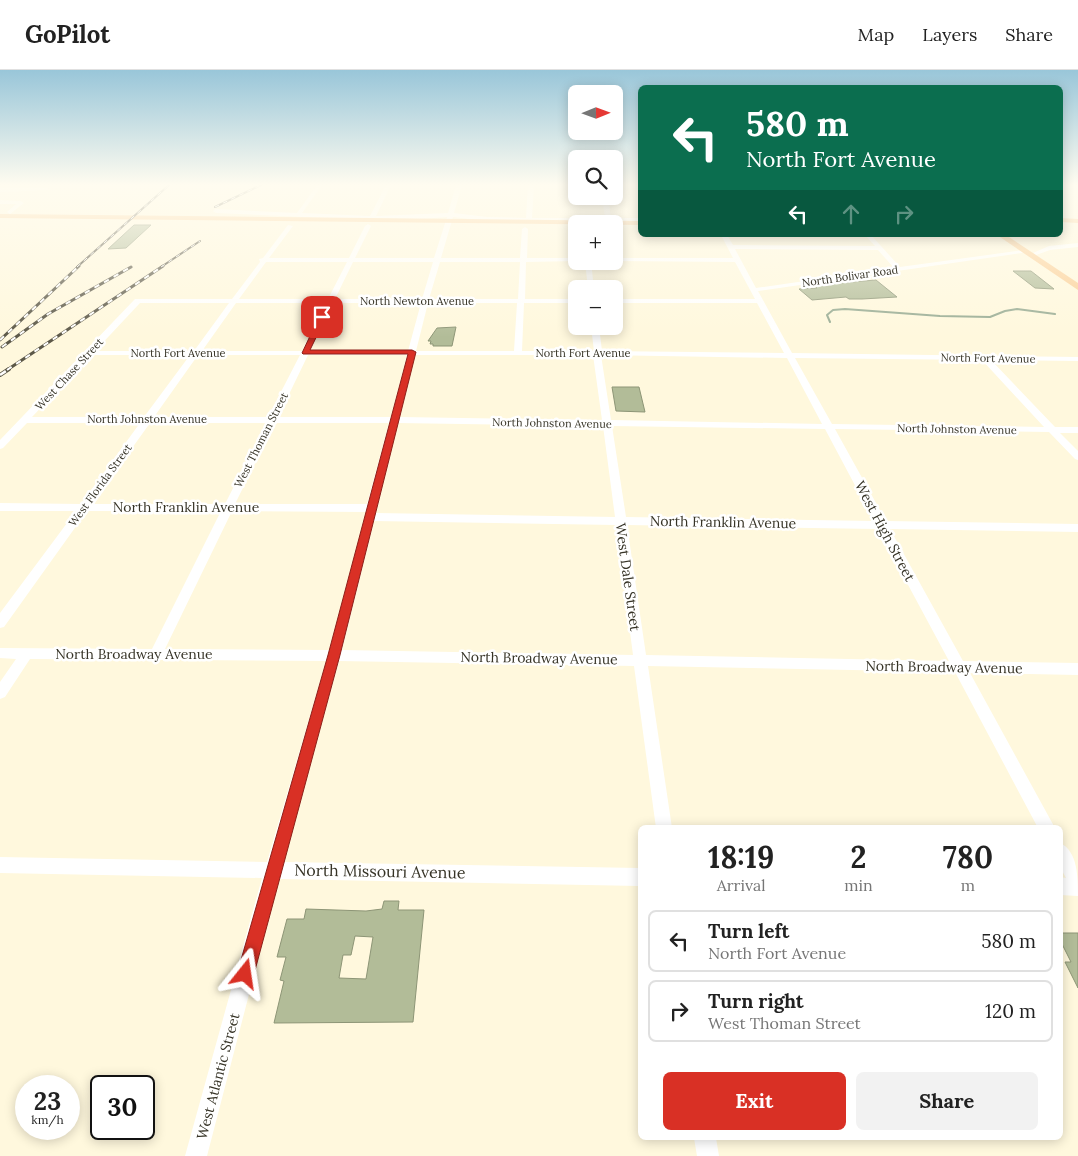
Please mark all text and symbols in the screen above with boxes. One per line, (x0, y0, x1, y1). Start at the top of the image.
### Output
text: GoPilot (25, 19, 110, 50)
text: Map (858, 23, 894, 46)
text: Layers (922, 23, 977, 46)
text: Share (1005, 23, 1053, 46)
north arrow (568, 85, 622, 140)
map controls (568, 85, 623, 335)
text: 580 m (746, 101, 849, 146)
icon: left (663, 105, 728, 170)
text: North Fort Avenue (746, 145, 936, 173)
button: search (568, 150, 623, 205)
icon: left (784, 200, 812, 228)
icon: ahead (837, 200, 865, 228)
icon: right (890, 200, 918, 228)
button: + (568, 215, 623, 270)
street label: North Bolivar Road (801, 262, 899, 290)
button: − (568, 280, 623, 335)
street label: North Newton Avenue (360, 294, 474, 308)
pin (301, 296, 343, 338)
icon: arrive (308, 303, 336, 331)
street label: West Chase Street (32, 334, 107, 413)
street label: North Fort Avenue (131, 346, 225, 360)
street label: North Fort Avenue (536, 346, 630, 360)
street label: North Fort Avenue (940, 350, 1036, 366)
street label: West Thoman Street (231, 389, 291, 490)
street label: North Johnston Avenue (87, 412, 207, 426)
street label: North Johnston Avenue (492, 415, 612, 431)
street label: North Johnston Avenue (897, 421, 1017, 437)
street label: West Florida Street (65, 441, 135, 529)
street label: West High Street (851, 478, 919, 585)
street label: North Franklin Avenue (113, 498, 260, 516)
street label: North Franklin Avenue (650, 512, 797, 532)
street label: West Dale Street (612, 522, 645, 633)
street label: North Broadway Avenue (55, 645, 213, 663)
street label: North Broadway Avenue (460, 648, 618, 668)
street label: North Broadway Avenue (865, 657, 1023, 677)
text: 18:19 (708, 838, 774, 876)
text: 2 (850, 838, 866, 876)
text: 780 (943, 838, 993, 876)
street label: North Missouri Avenue (294, 860, 466, 882)
text: Arrival (717, 875, 766, 895)
text: min (844, 875, 873, 895)
text: m (961, 875, 975, 895)
text: Turn left (708, 919, 789, 943)
icon: left (665, 927, 693, 955)
text: 580 m (981, 929, 1036, 953)
text: North Fort Avenue (708, 943, 846, 963)
position arrow (218, 947, 270, 999)
text: Turn right (708, 989, 804, 1013)
icon: right (665, 997, 693, 1025)
text: 120 m (985, 999, 1036, 1023)
street label: West Atlantic Street (192, 1010, 244, 1141)
text: West Thoman Street (708, 1013, 861, 1033)
button: Exit (663, 1072, 846, 1130)
button: Share (856, 1072, 1038, 1130)
speed limit sign: 30 (90, 1075, 155, 1140)
text: 23 (34, 1085, 61, 1117)
text: km/h (31, 1112, 64, 1127)

